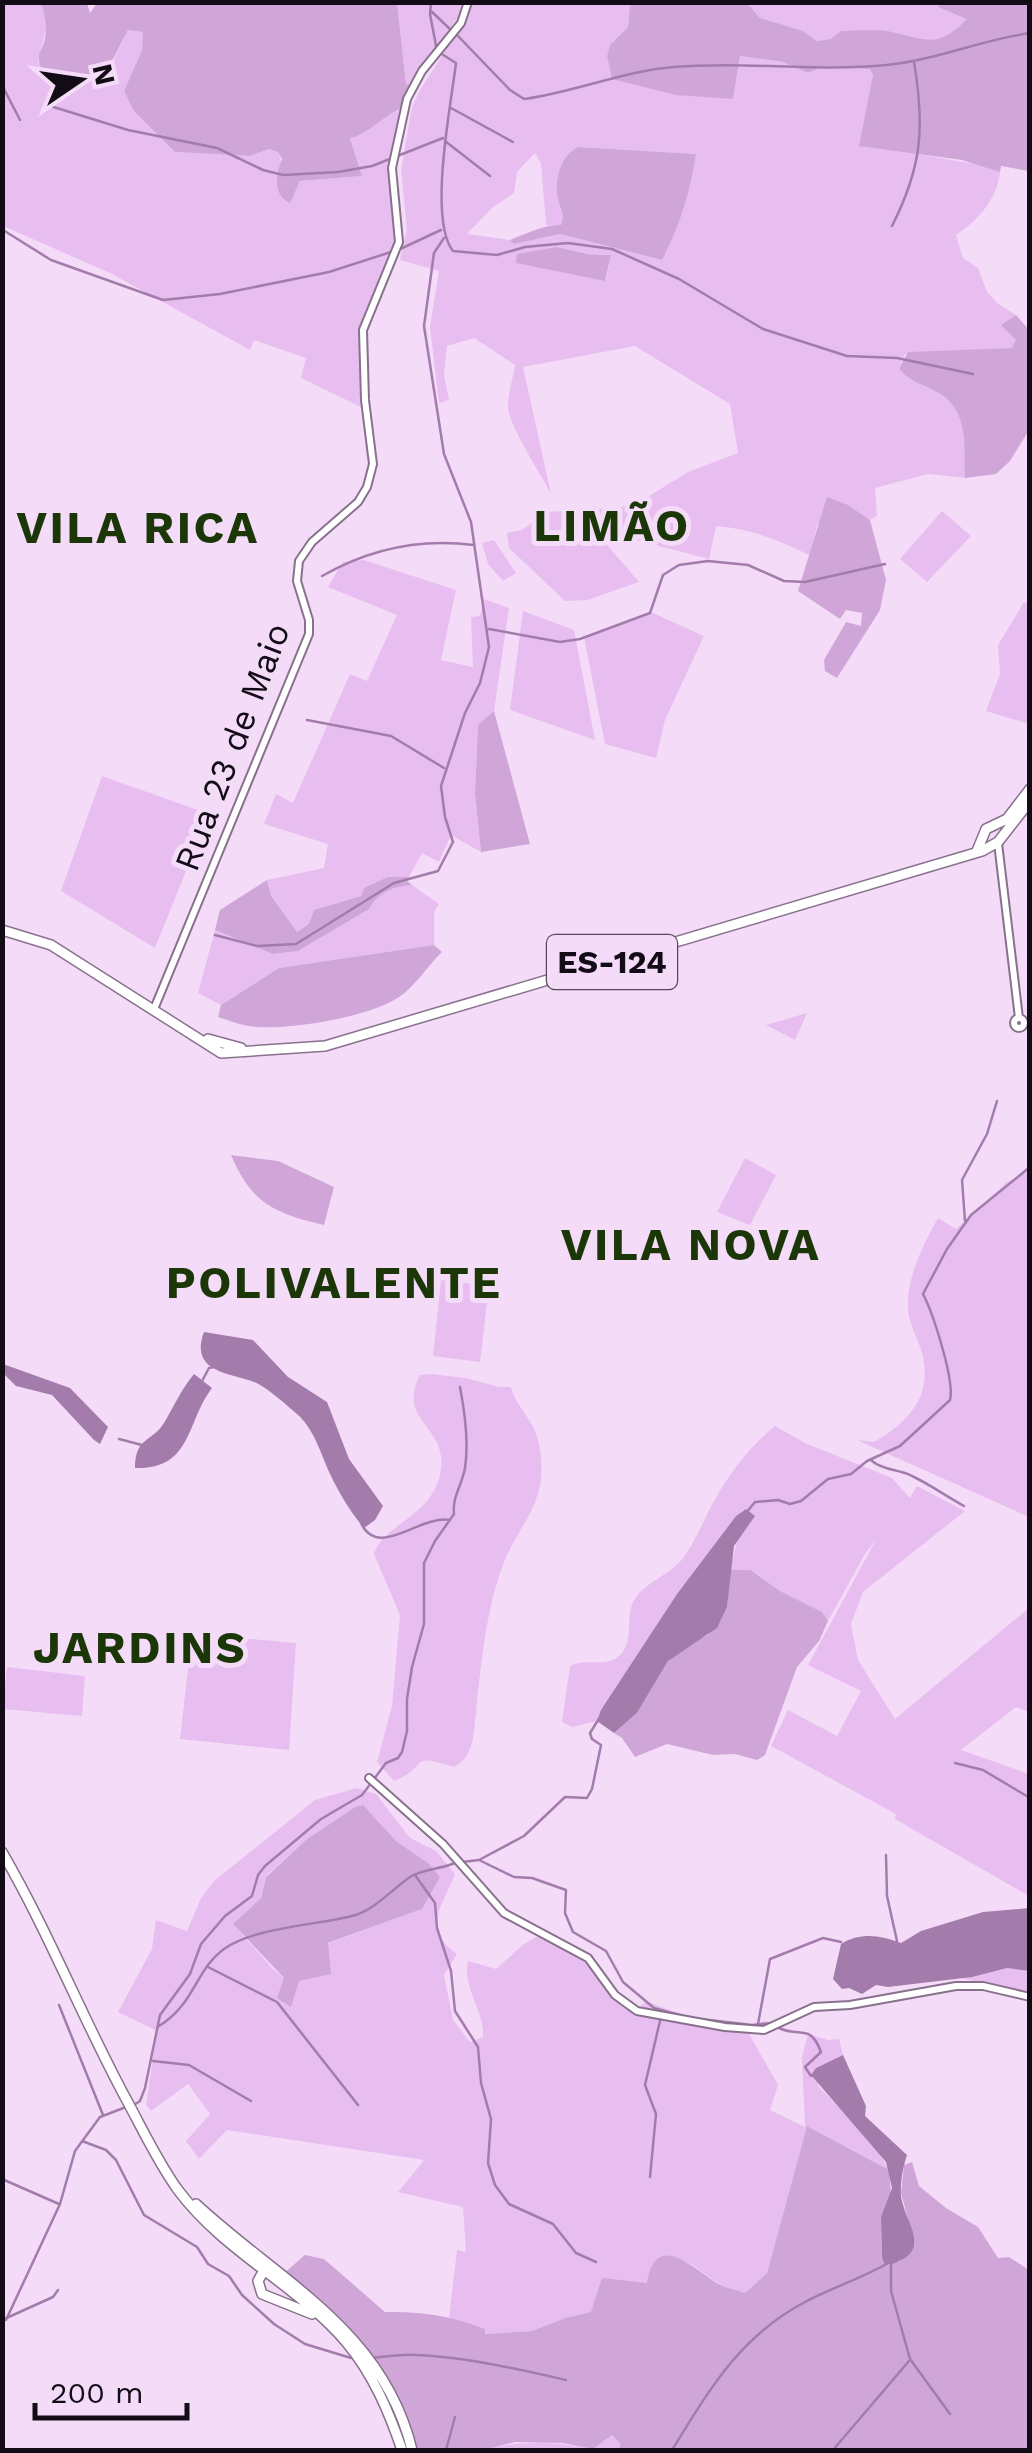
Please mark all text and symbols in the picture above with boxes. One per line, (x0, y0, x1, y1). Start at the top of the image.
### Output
north arrow (30, 30, 130, 130)
text: N (85, 61, 122, 88)
district label: LIMÃO (533, 499, 691, 552)
district label: VILA RICA (16, 501, 260, 554)
street label: Rua 23 de Maio (165, 617, 299, 877)
road number: ES-124 (547, 935, 677, 989)
district label: VILA NOVA (561, 1218, 821, 1271)
district label: POLIVALENTE (166, 1256, 502, 1309)
district label: JARDINS (33, 1621, 247, 1674)
scale bar (35, 2358, 188, 2420)
text: 200 m (50, 2375, 144, 2410)

